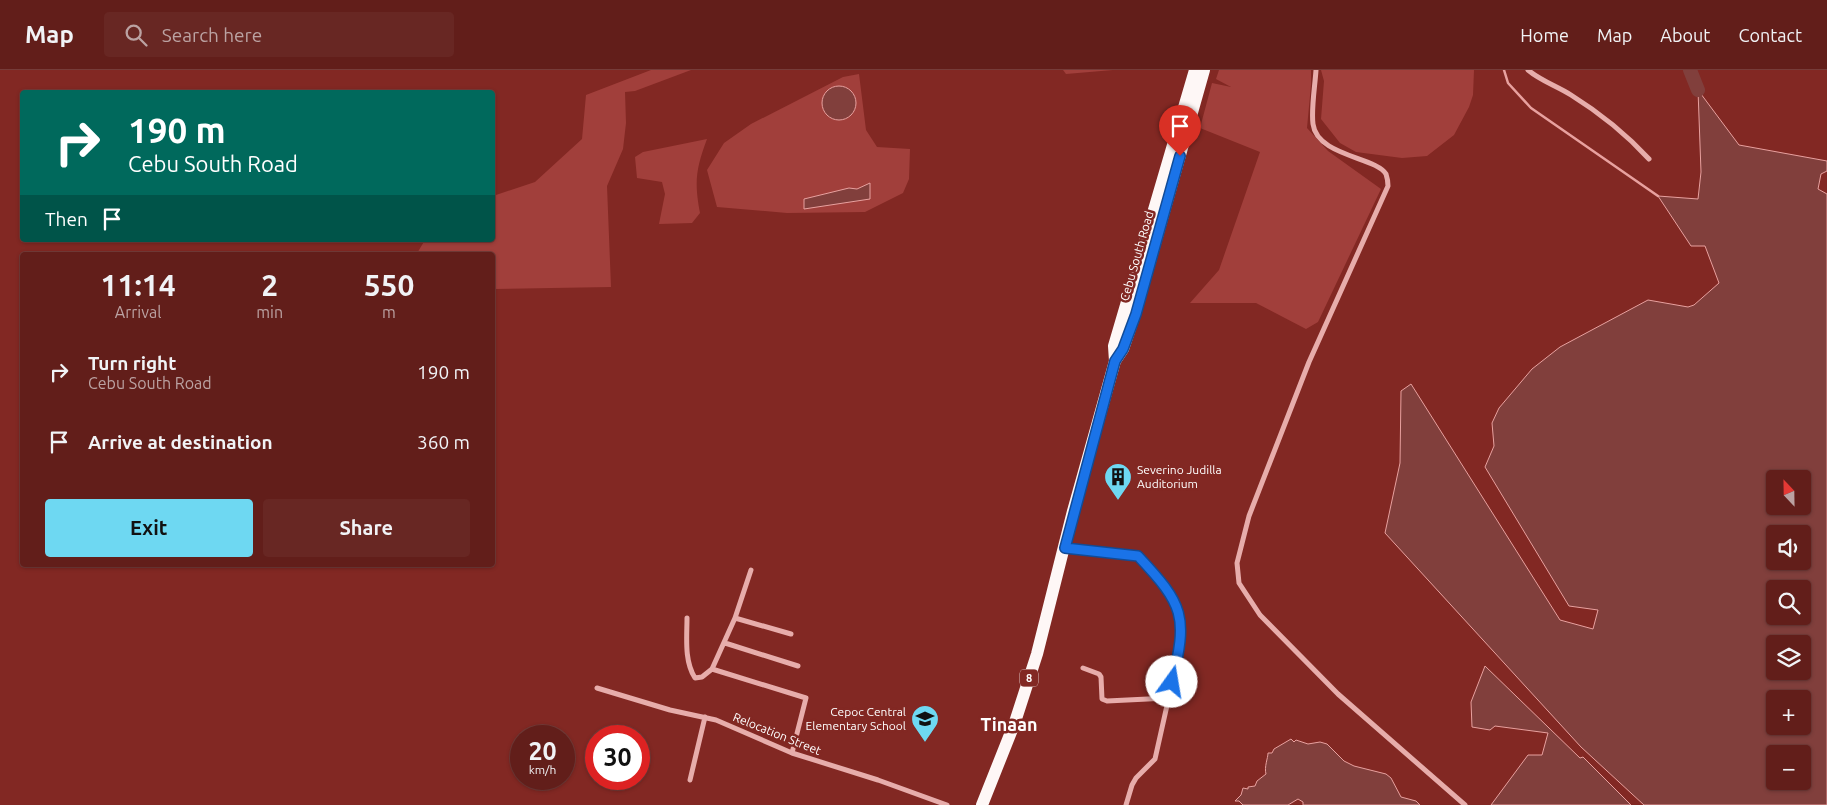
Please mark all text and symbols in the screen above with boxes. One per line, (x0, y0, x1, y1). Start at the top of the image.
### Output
search box (104, 12, 454, 57)
text: Map (25, 21, 74, 48)
icon: search (122, 21, 150, 49)
text: Search here (162, 24, 262, 46)
text: Home (1520, 25, 1569, 45)
text: Map (1597, 25, 1632, 45)
text: About (1660, 25, 1710, 45)
text: Contact (1738, 25, 1802, 45)
pin (1159, 105, 1201, 156)
icon: right (45, 110, 110, 175)
text: 190 m (128, 110, 226, 150)
icon: arrive (1166, 112, 1194, 140)
text: Cebu South Road (128, 151, 298, 176)
icon: arrive (98, 205, 126, 233)
text: Then (45, 208, 88, 230)
street label: Cebu South Road (1117, 209, 1156, 302)
text: 11:14 (101, 268, 176, 302)
text: 2 (261, 268, 278, 302)
text: 550 (364, 268, 414, 302)
text: Arrival (115, 303, 161, 321)
text: min (256, 303, 283, 321)
text: m (382, 303, 396, 321)
text: Turn right (88, 352, 176, 374)
icon: right (45, 358, 73, 386)
text: 190 m (417, 361, 470, 383)
text: Cebu South Road (88, 374, 212, 392)
icon: arrive (45, 428, 73, 456)
text: Arrive at destination (88, 431, 273, 453)
text: 360 m (417, 431, 470, 453)
building icon: Severino Judilla Auditorium (1103, 462, 1133, 501)
place label: Severino Judilla Auditorium (1137, 463, 1222, 490)
north arrow (1766, 470, 1811, 515)
map controls (1766, 470, 1811, 790)
button: Exit (45, 499, 253, 557)
button: Share (263, 499, 470, 557)
button: sound (1766, 525, 1811, 570)
button: search (1766, 580, 1811, 625)
button: layers (1766, 635, 1811, 680)
position arrow (1145, 655, 1197, 707)
road number: 8 (1020, 670, 1038, 686)
button: + (1766, 690, 1811, 735)
school or university icon: Cepoc Central Elementary School (910, 704, 940, 743)
place label: Cepoc Central Elementary School (806, 705, 906, 732)
street label: Relocation Street (731, 710, 823, 757)
district label: Tinaan (981, 714, 1037, 734)
speed limit sign: 30 (585, 725, 650, 790)
text: 20 (528, 737, 557, 765)
button: − (1766, 745, 1811, 790)
text: km/h (529, 763, 556, 776)

